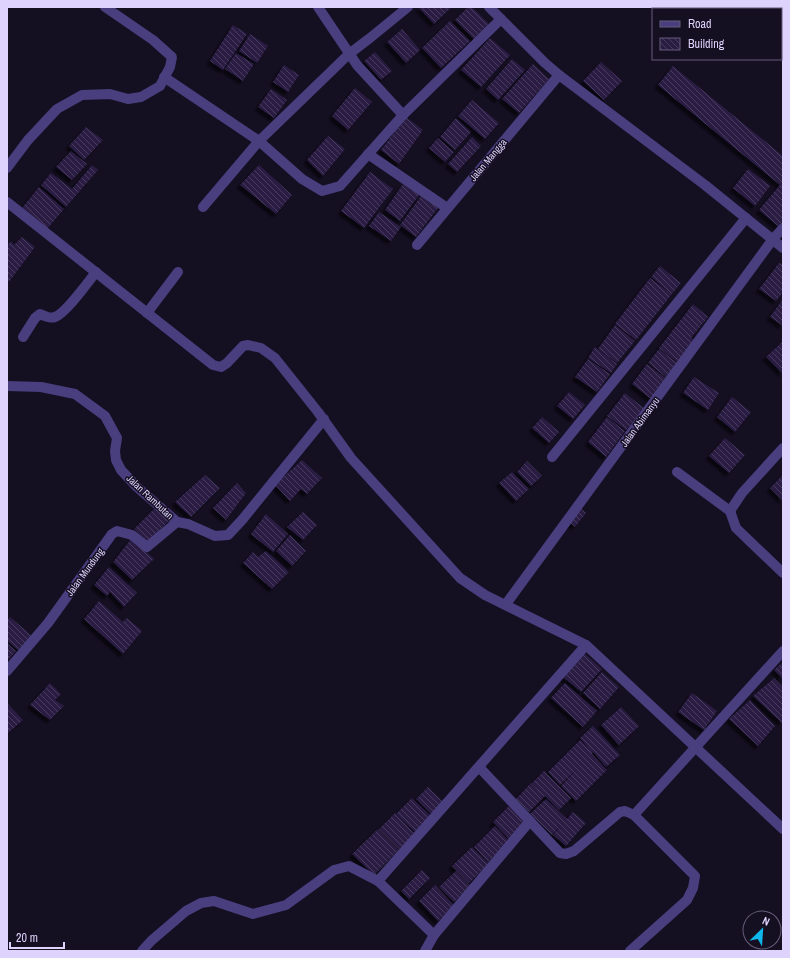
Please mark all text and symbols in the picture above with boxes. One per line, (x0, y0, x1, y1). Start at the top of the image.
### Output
legend (652, 8, 782, 60)
text: Road (688, 16, 712, 32)
text: Building (688, 36, 725, 52)
street label: Jalan Mangga (466, 136, 510, 184)
street label: Jalan Abimanyu (618, 395, 662, 449)
street label: Jalan Rambutan (124, 472, 176, 522)
street label: Jalan Mundung (63, 545, 107, 599)
north arrow (742, 910, 782, 950)
text: N (760, 913, 772, 929)
scale bar (10, 924, 64, 950)
text: 20 m (16, 930, 38, 946)

